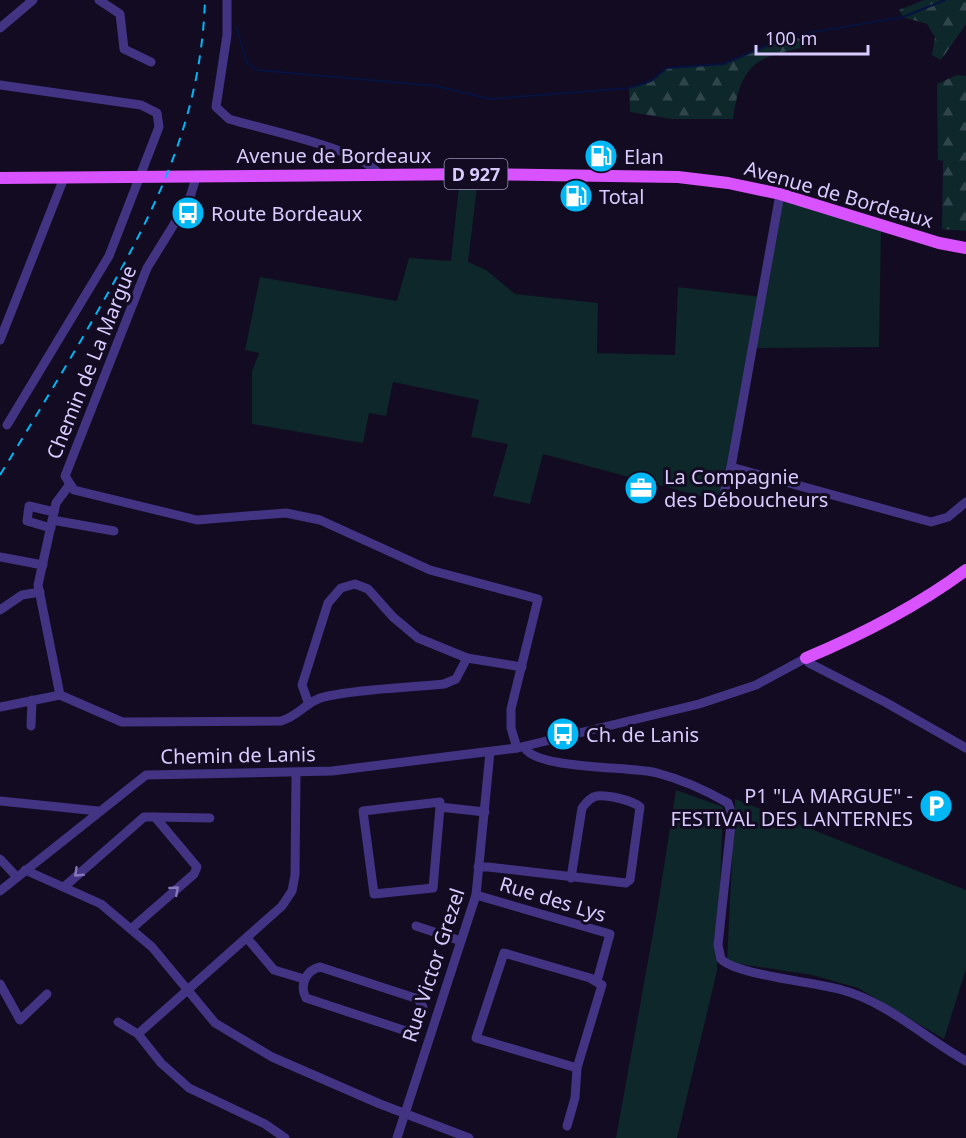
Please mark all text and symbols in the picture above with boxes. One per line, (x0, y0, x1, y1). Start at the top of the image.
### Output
scale bar (756, 18, 868, 56)
text: 100 m (765, 26, 817, 50)
fuel station icon: Elan (583, 138, 619, 174)
street label: Avenue de Bordeaux (237, 142, 432, 169)
place label: Elan (624, 143, 664, 170)
street label: Avenue de Bordeaux (742, 154, 937, 234)
road number: D 927 (444, 159, 508, 189)
fuel station icon: Total (558, 178, 594, 214)
place label: Total (599, 183, 644, 210)
bus stop icon: Route Bordeaux (170, 195, 206, 231)
place label: Route Bordeaux (211, 200, 363, 227)
street label: Chemin de La Margue (40, 261, 142, 463)
place label: La Compagnie des Déboucheurs (664, 463, 828, 513)
office icon: La Compagnie des Déboucheurs (623, 470, 659, 506)
bus stop icon: Ch. de Lanis (545, 716, 581, 752)
place label: Ch. de Lanis (586, 721, 699, 748)
street label: Chemin de Lanis (160, 740, 316, 770)
place label: P1 "LA MARGUE" - FESTIVAL DES LANTERNES (671, 782, 913, 832)
parking icon: P1 "LA MARGUE" - FESTIVAL DES LANTERNES (918, 788, 954, 824)
one-way arrow (75, 866, 85, 877)
street label: Rue des Lys (497, 870, 609, 928)
street label: Rue Victor Grezel (395, 885, 471, 1045)
one-way arrow (168, 887, 179, 898)

